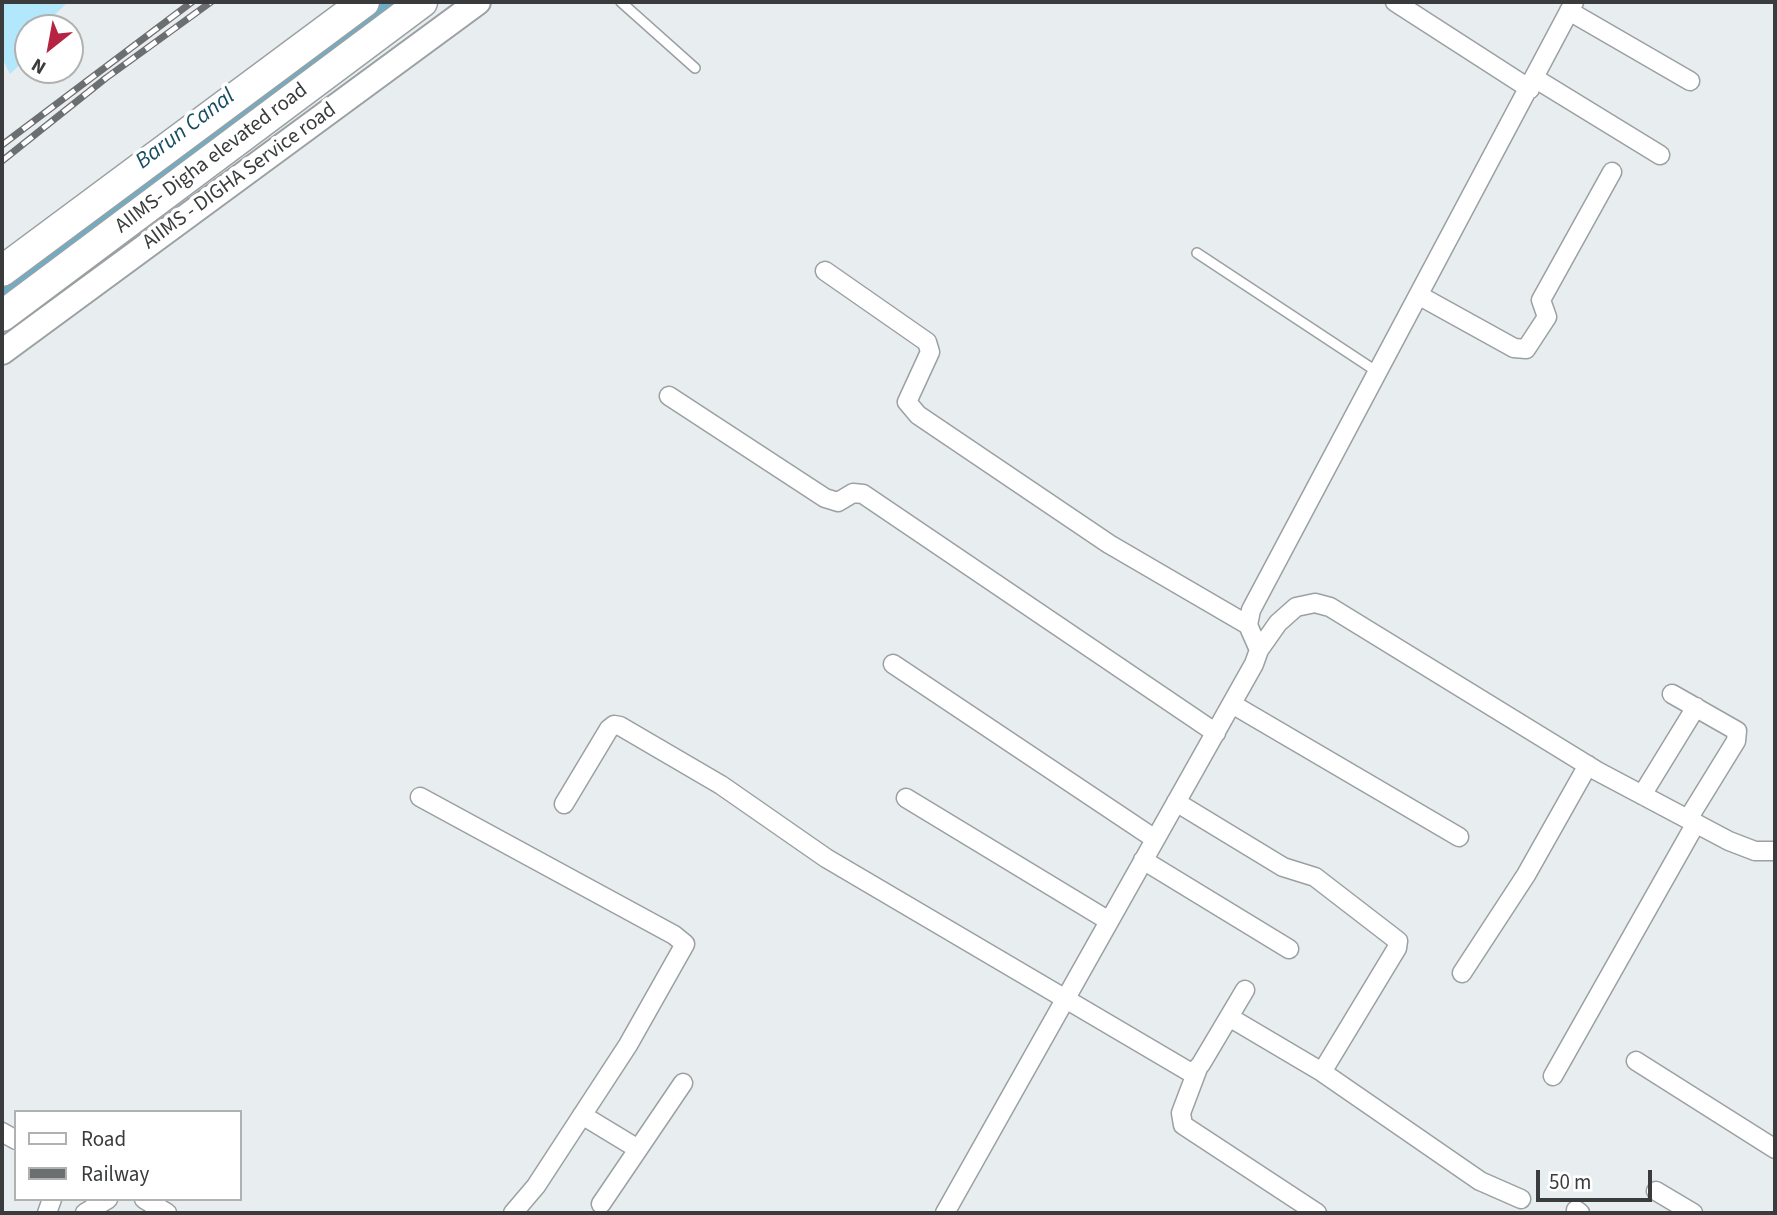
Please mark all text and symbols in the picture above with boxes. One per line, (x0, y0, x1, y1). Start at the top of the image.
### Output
north arrow (14, 14, 84, 84)
text: N (27, 51, 51, 81)
street label: AIIMS- Digha elevated road (111, 78, 313, 240)
water label: Barun Canal (131, 84, 241, 176)
street label: AIIMS - DIGHA Service road (138, 98, 342, 256)
legend (14, 1110, 242, 1201)
text: Road (81, 1124, 126, 1154)
scale bar (1539, 1156, 1654, 1200)
text: Railway (81, 1159, 149, 1189)
text: 50 m (1549, 1167, 1591, 1197)

